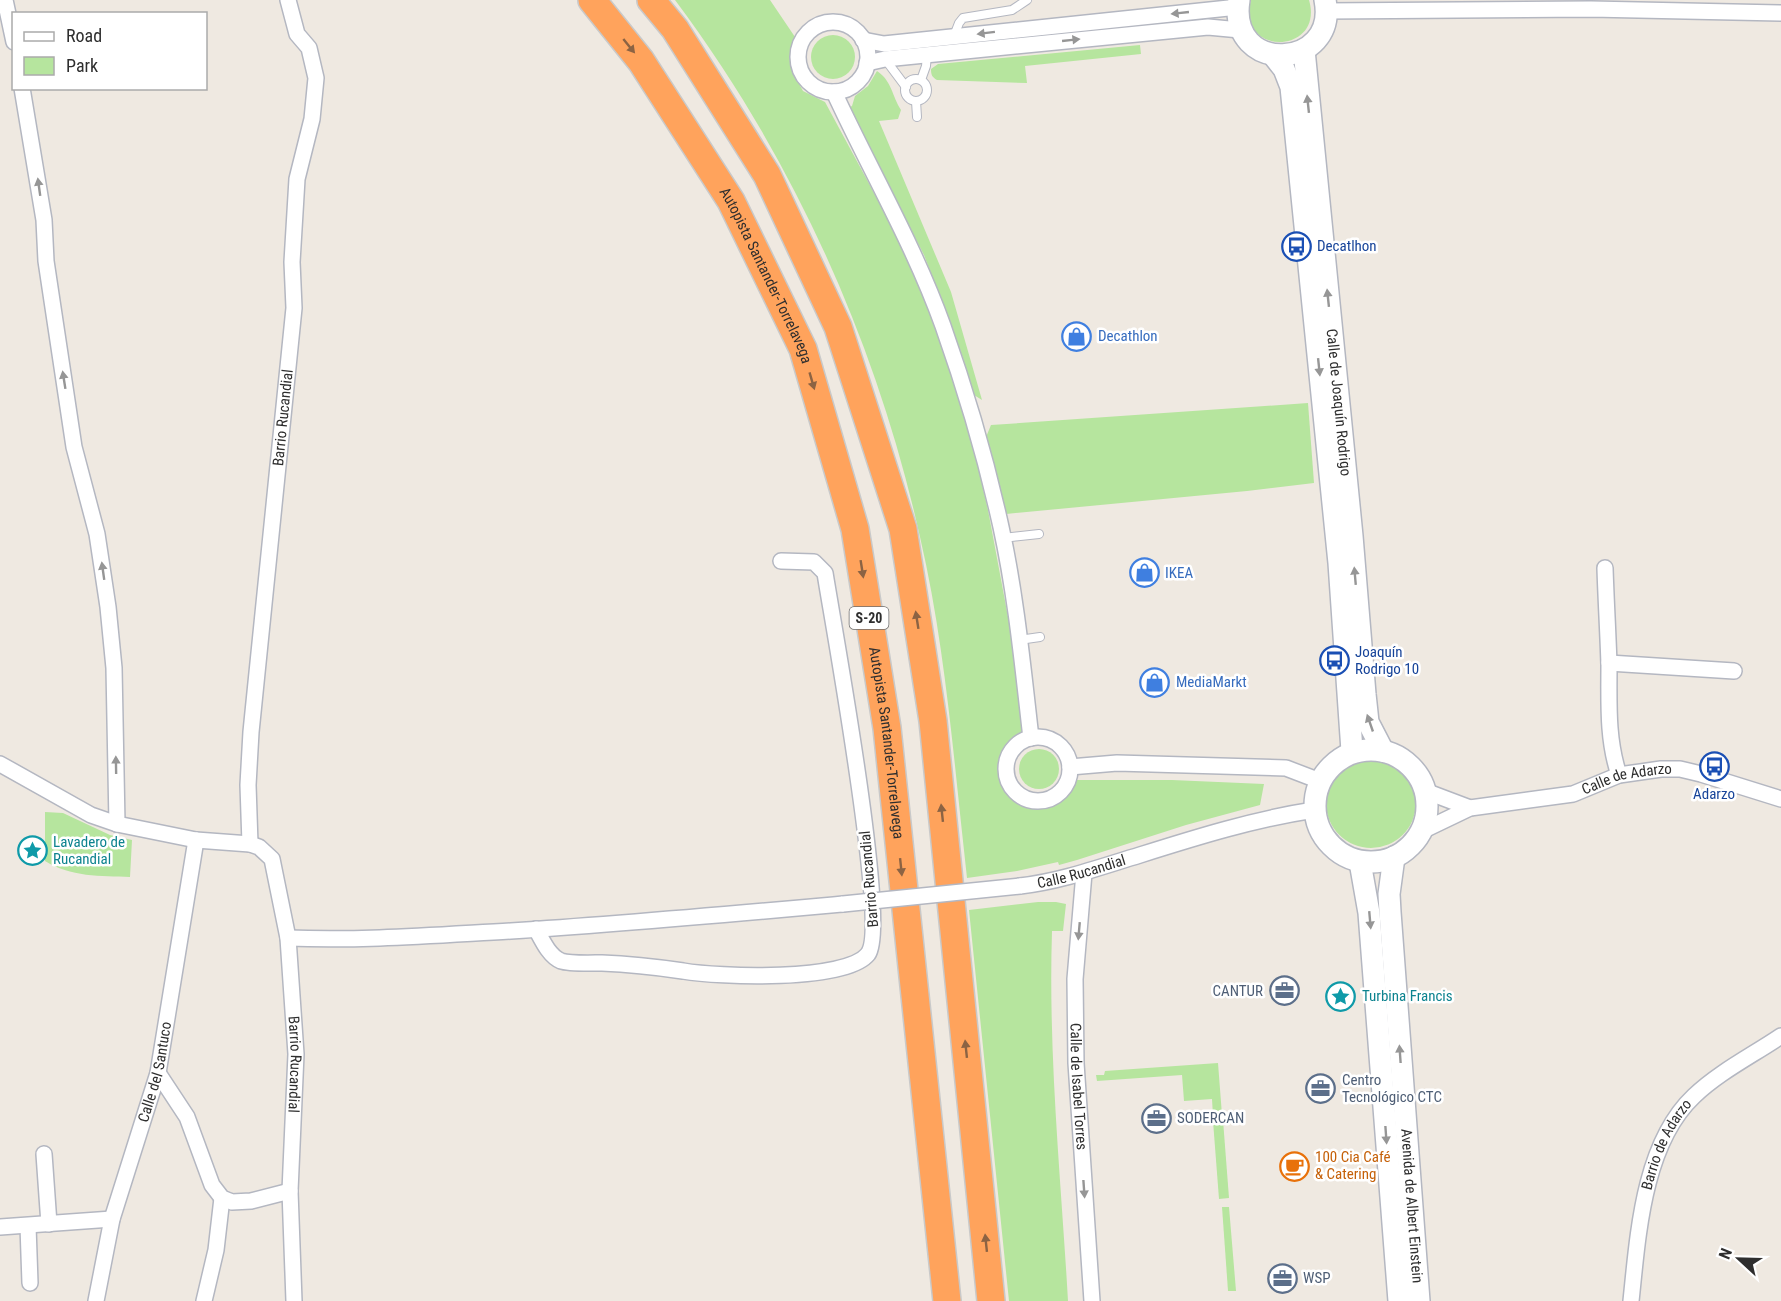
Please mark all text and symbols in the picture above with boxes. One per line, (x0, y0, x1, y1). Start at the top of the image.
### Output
one-way arrow (1170, 8, 1189, 18)
legend (12, 12, 207, 90)
text: Road (66, 25, 102, 46)
one-way arrow (976, 29, 995, 38)
one-way arrow (1062, 35, 1081, 45)
one-way arrow (622, 38, 634, 53)
text: Park (66, 55, 98, 76)
one-way arrow (1303, 94, 1313, 113)
one-way arrow (34, 177, 43, 196)
street label: Autopista Santander-Torrelavega (716, 184, 816, 365)
bus stop icon: Decatlhon (1280, 230, 1312, 262)
place label: Decatlhon (1317, 237, 1377, 255)
one-way arrow (1323, 288, 1333, 307)
shop icon: Decathlon (1061, 320, 1093, 352)
place label: Decathlon (1098, 327, 1158, 345)
street label: Calle de Joaquín Rodrigo (1323, 328, 1355, 477)
one-way arrow (1314, 357, 1324, 376)
street label: Barrio Rucandial (269, 368, 297, 467)
one-way arrow (59, 371, 68, 390)
one-way arrow (808, 372, 817, 390)
shop icon: IKEA (1128, 557, 1160, 589)
one-way arrow (857, 560, 866, 579)
one-way arrow (98, 561, 107, 580)
place label: IKEA (1165, 564, 1193, 582)
one-way arrow (1350, 566, 1360, 585)
road number: S-20 (850, 607, 888, 629)
one-way arrow (912, 610, 921, 629)
place label: Joaquín Rodrigo 10 (1355, 643, 1419, 678)
bus stop icon: Joaquín Rodrigo 10 (1318, 645, 1350, 677)
street label: Autopista Santander-Torrelavega (865, 646, 908, 840)
shop icon: MediaMarkt (1139, 666, 1171, 698)
place label: MediaMarkt (1176, 673, 1247, 691)
one-way arrow (1365, 714, 1375, 732)
bus stop icon: Adarzo (1698, 751, 1730, 783)
one-way arrow (111, 756, 121, 775)
street label: Calle de Adarzo (1579, 760, 1672, 798)
place label: Adarzo (1693, 785, 1735, 803)
one-way arrow (937, 803, 947, 822)
street label: Barrio Rucandial (856, 830, 882, 928)
place label: Lavadero de Rucandial (53, 833, 125, 868)
place icon: Lavadero de Rucandial (16, 835, 48, 867)
street label: Calle Rucandial (1036, 851, 1128, 892)
one-way arrow (896, 857, 906, 876)
one-way arrow (1365, 910, 1375, 929)
one-way arrow (1074, 922, 1084, 941)
office icon: CANTUR (1268, 975, 1300, 1007)
place icon: Turbina Francis (1325, 980, 1357, 1012)
place label: CANTUR (1213, 982, 1263, 1000)
place label: Turbina Francis (1362, 987, 1453, 1005)
street label: Barrio Rucandial (284, 1015, 305, 1113)
street label: Calle del Santuco (134, 1020, 175, 1124)
street label: Calle de Isabel Torres (1067, 1023, 1091, 1151)
one-way arrow (961, 1039, 971, 1058)
one-way arrow (1396, 1045, 1405, 1064)
place label: Centro Tecnológico CTC (1342, 1071, 1442, 1106)
office icon: Centro Tecnológico CTC (1305, 1073, 1337, 1105)
street label: Barrio de Adarzo (1638, 1095, 1695, 1192)
office icon: SODERCAN (1140, 1102, 1172, 1134)
place label: SODERCAN (1177, 1109, 1244, 1127)
one-way arrow (1381, 1126, 1391, 1145)
street label: Avenida de Albert Einstein (1397, 1128, 1427, 1284)
place label: 100 Cia Café & Catering (1315, 1148, 1391, 1183)
cafe icon: 100 Cia Café & Catering (1278, 1150, 1310, 1182)
one-way arrow (1080, 1179, 1089, 1198)
north arrow (1709, 1229, 1769, 1289)
one-way arrow (981, 1233, 991, 1252)
text: N (1715, 1245, 1736, 1262)
office icon: WSP (1266, 1262, 1298, 1294)
place label: WSP (1303, 1269, 1331, 1287)

